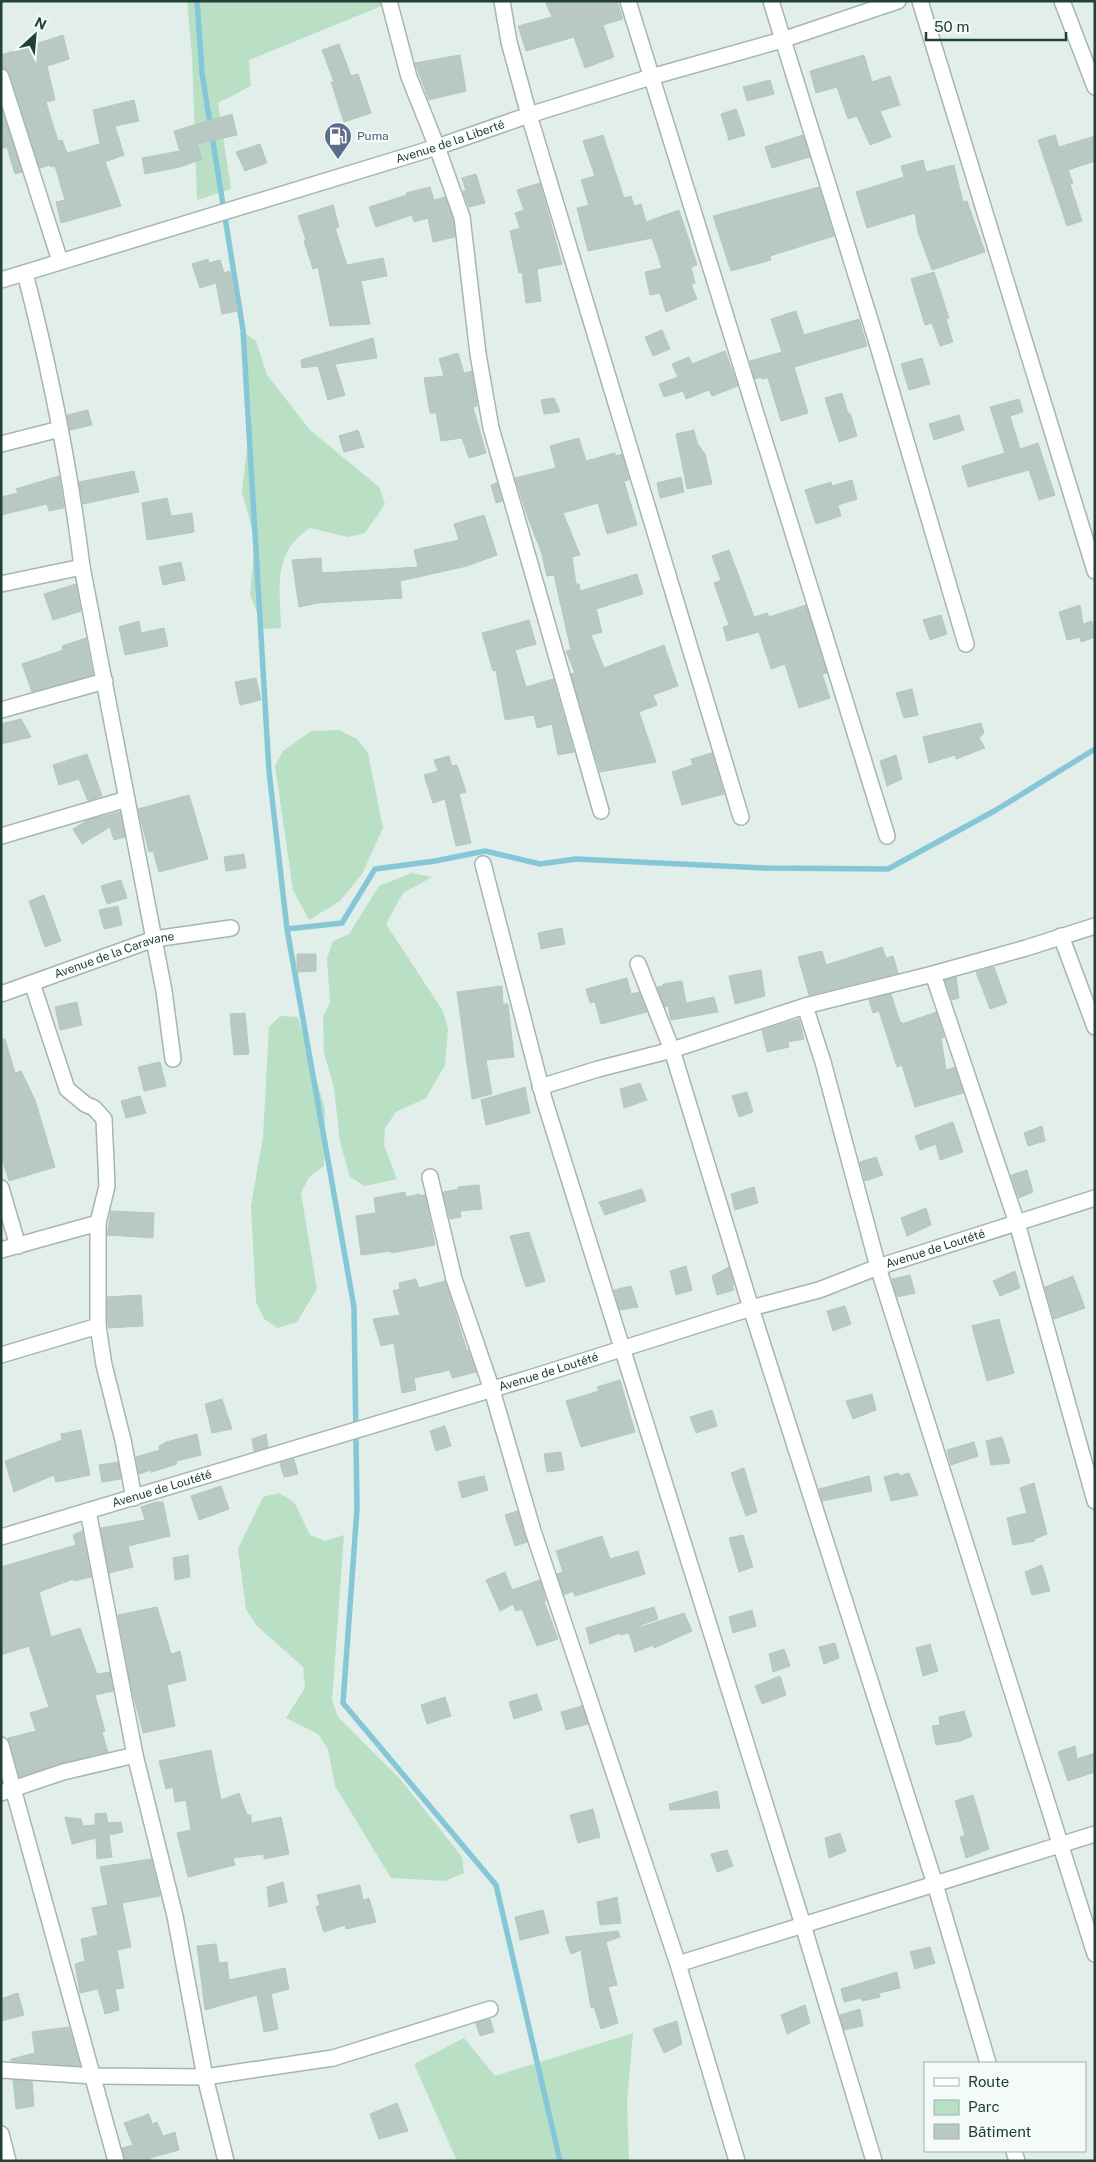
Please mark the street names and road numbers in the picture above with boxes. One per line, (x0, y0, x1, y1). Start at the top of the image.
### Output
street label: Avenue de la Liberté (394, 117, 507, 166)
street label: Avenue de la Caravane (52, 929, 175, 981)
street label: Avenue de Loutété (884, 1226, 987, 1271)
street label: Avenue de Loutété (497, 1350, 600, 1394)
street label: Avenue de Loutété (110, 1467, 214, 1510)

